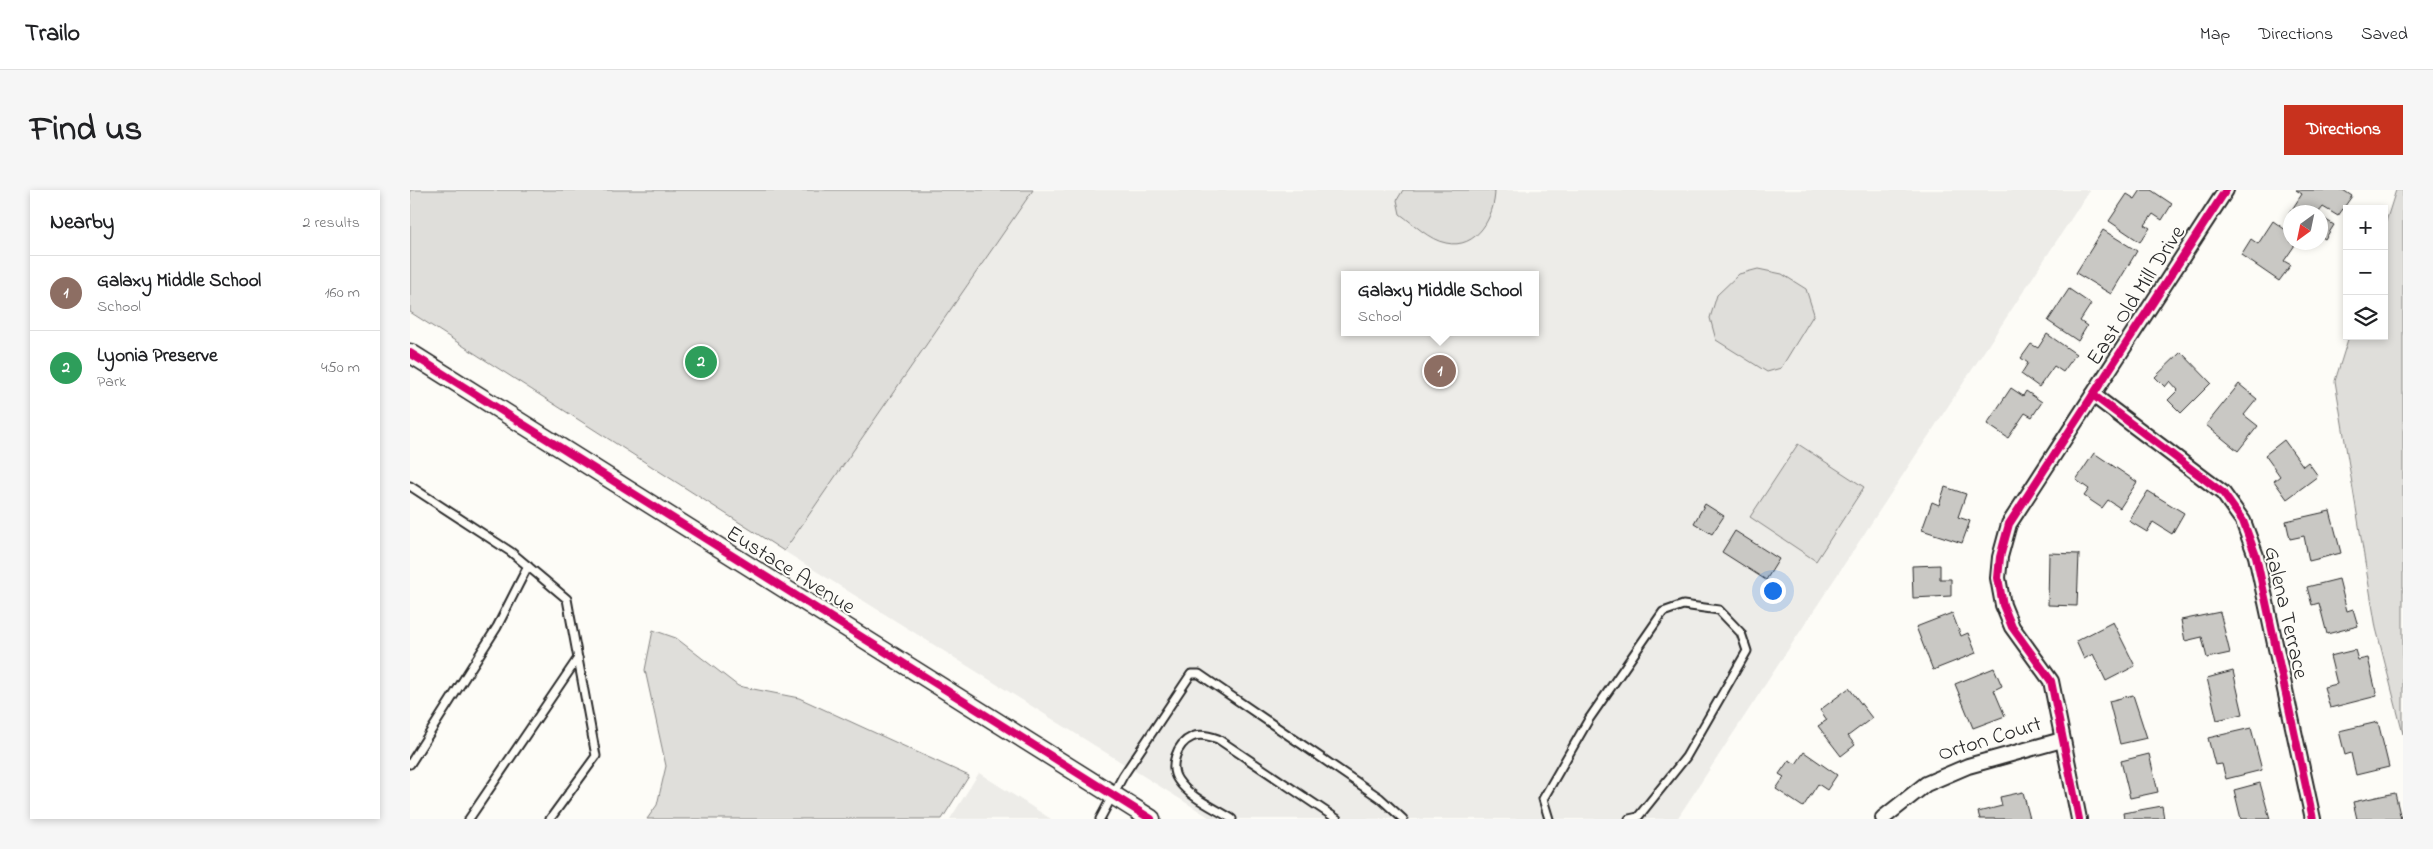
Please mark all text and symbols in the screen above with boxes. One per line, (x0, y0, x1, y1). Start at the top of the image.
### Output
text: Trailo (25, 17, 80, 52)
text: Map (2200, 22, 2230, 48)
text: Directions (2258, 22, 2333, 48)
text: Saved (2361, 22, 2408, 48)
text: Find us (30, 105, 142, 156)
button: Directions (2284, 105, 2403, 155)
north arrow (2283, 205, 2328, 250)
map controls (2343, 205, 2388, 340)
button: + (2343, 205, 2388, 250)
text: Nearby (50, 208, 114, 238)
text: 2 results (302, 211, 360, 235)
street label: East Old Mill Drive (2080, 219, 2194, 372)
button: − (2343, 250, 2388, 295)
text: Galaxy Middle School (97, 268, 261, 295)
popup (1341, 271, 1539, 336)
text: Galaxy Middle School (1358, 278, 1522, 305)
text: 1 (63, 281, 69, 305)
text: 160 m (325, 281, 360, 305)
text: School (97, 295, 141, 319)
button: layers (2343, 295, 2388, 340)
text: School (1358, 305, 1402, 329)
text: Lyonia Preserve (97, 343, 218, 370)
pin: 2 (685, 343, 717, 381)
pin: 1 (1424, 352, 1456, 390)
text: 2 (62, 356, 70, 380)
text: 450 m (321, 356, 360, 380)
text: Park (97, 370, 126, 394)
street label: Eustace Avenue (719, 518, 861, 624)
street label: Galena Terrace (2254, 544, 2316, 683)
your location (1760, 578, 1786, 604)
street label: Orton Court (1934, 709, 2046, 771)

